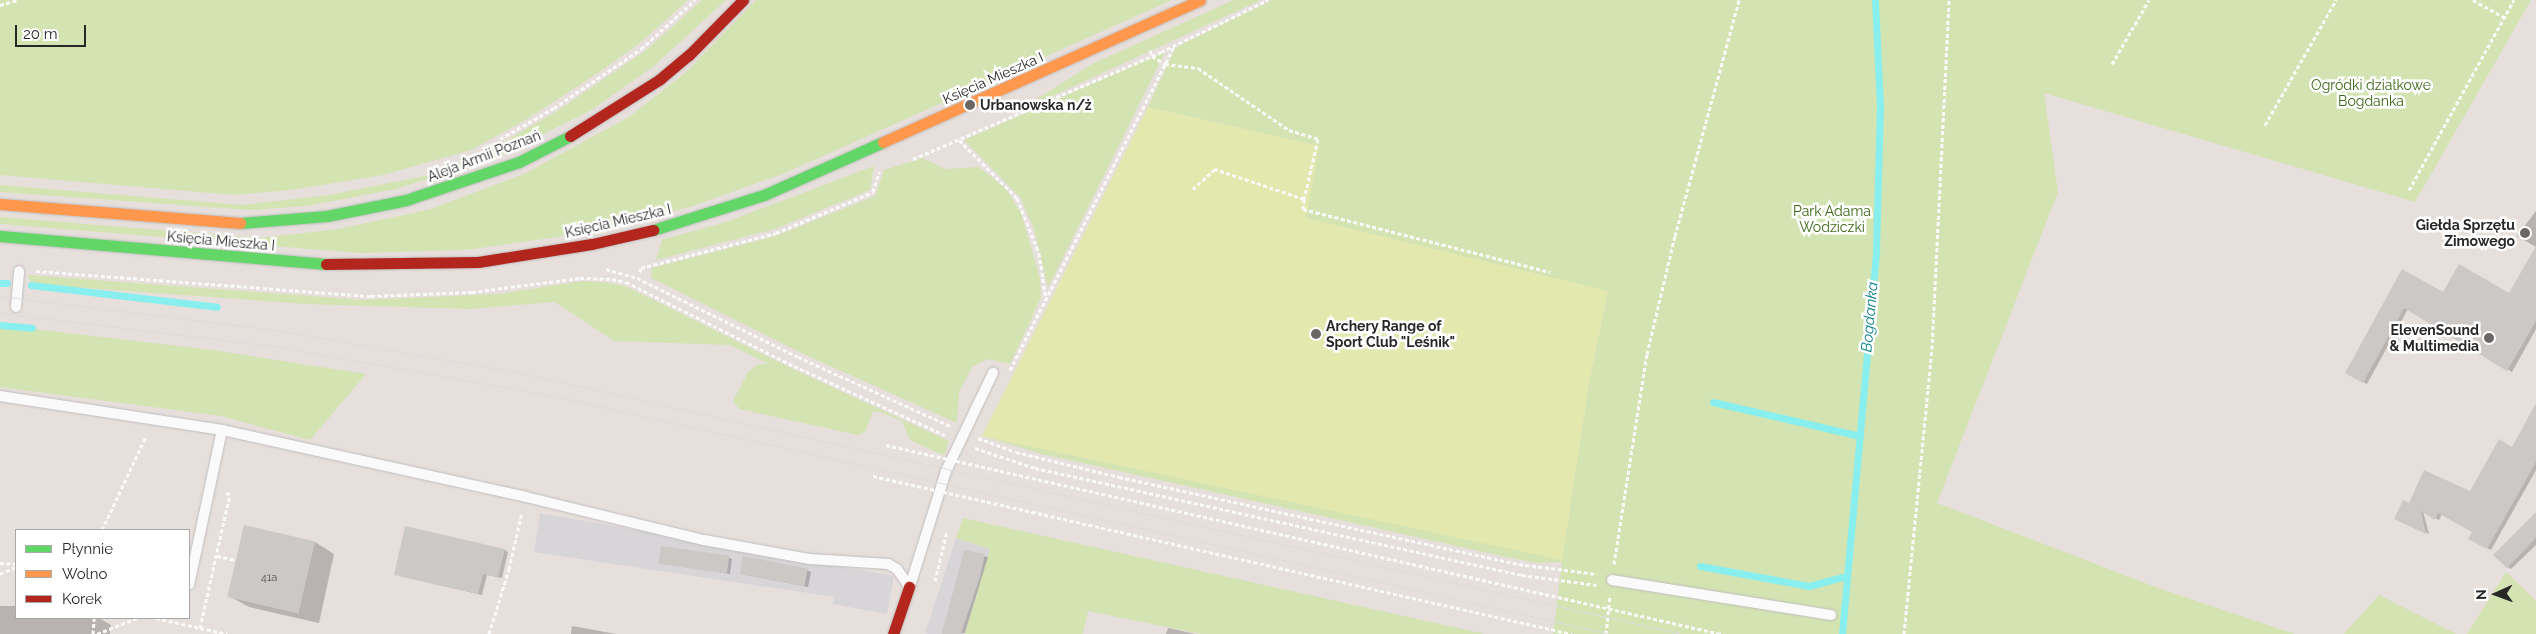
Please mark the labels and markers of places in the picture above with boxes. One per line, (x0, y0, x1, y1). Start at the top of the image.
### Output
place label: Urbanowska n/ż (980, 97, 1092, 113)
marker: Urbanowska n/ż (964, 99, 976, 111)
place label: Giełda Sprzętu Zimowego (2416, 217, 2515, 250)
marker: Giełda Sprzętu Zimowego (2519, 227, 2531, 239)
place label: Archery Range of Sport Club "Leśnik" (1326, 318, 1455, 351)
place label: ElevenSound & Multimedia (2390, 322, 2479, 354)
marker: Archery Range of Sport Club "Leśnik" (1310, 328, 1322, 340)
marker: ElevenSound & Multimedia (2483, 332, 2495, 344)

